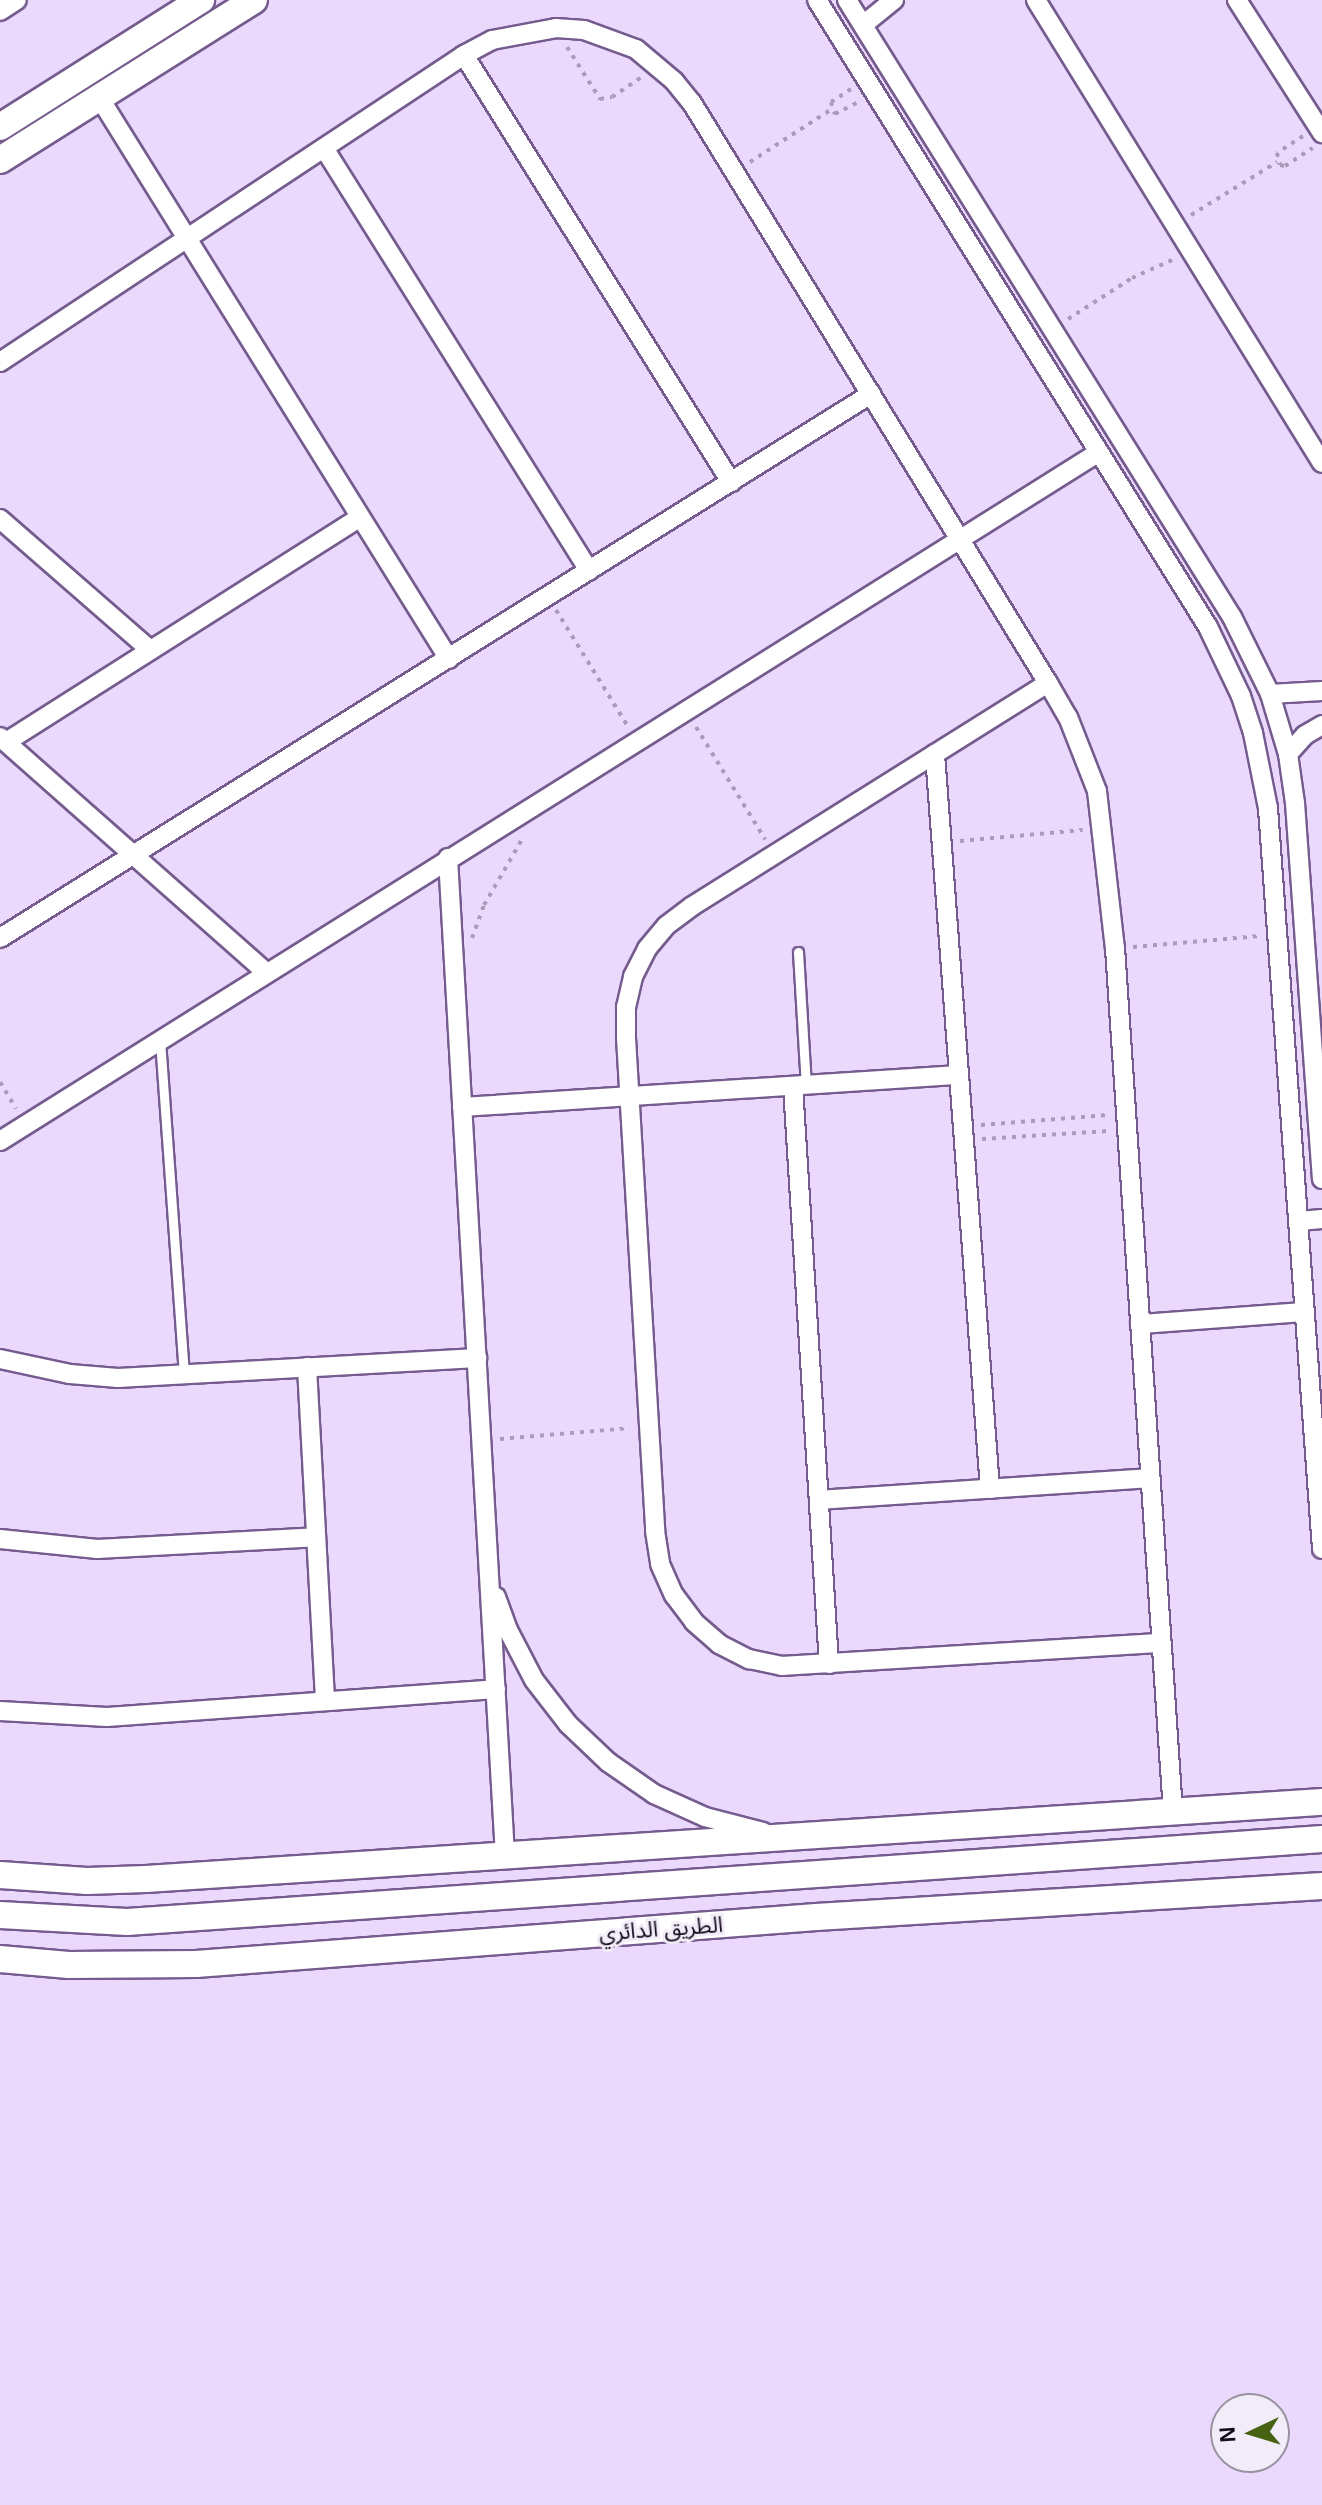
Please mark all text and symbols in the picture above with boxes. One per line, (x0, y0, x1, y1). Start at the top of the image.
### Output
street label: الطريق الدائري (598, 1911, 724, 1947)
north arrow (1210, 2393, 1290, 2473)
text: N (1215, 2426, 1241, 2443)

